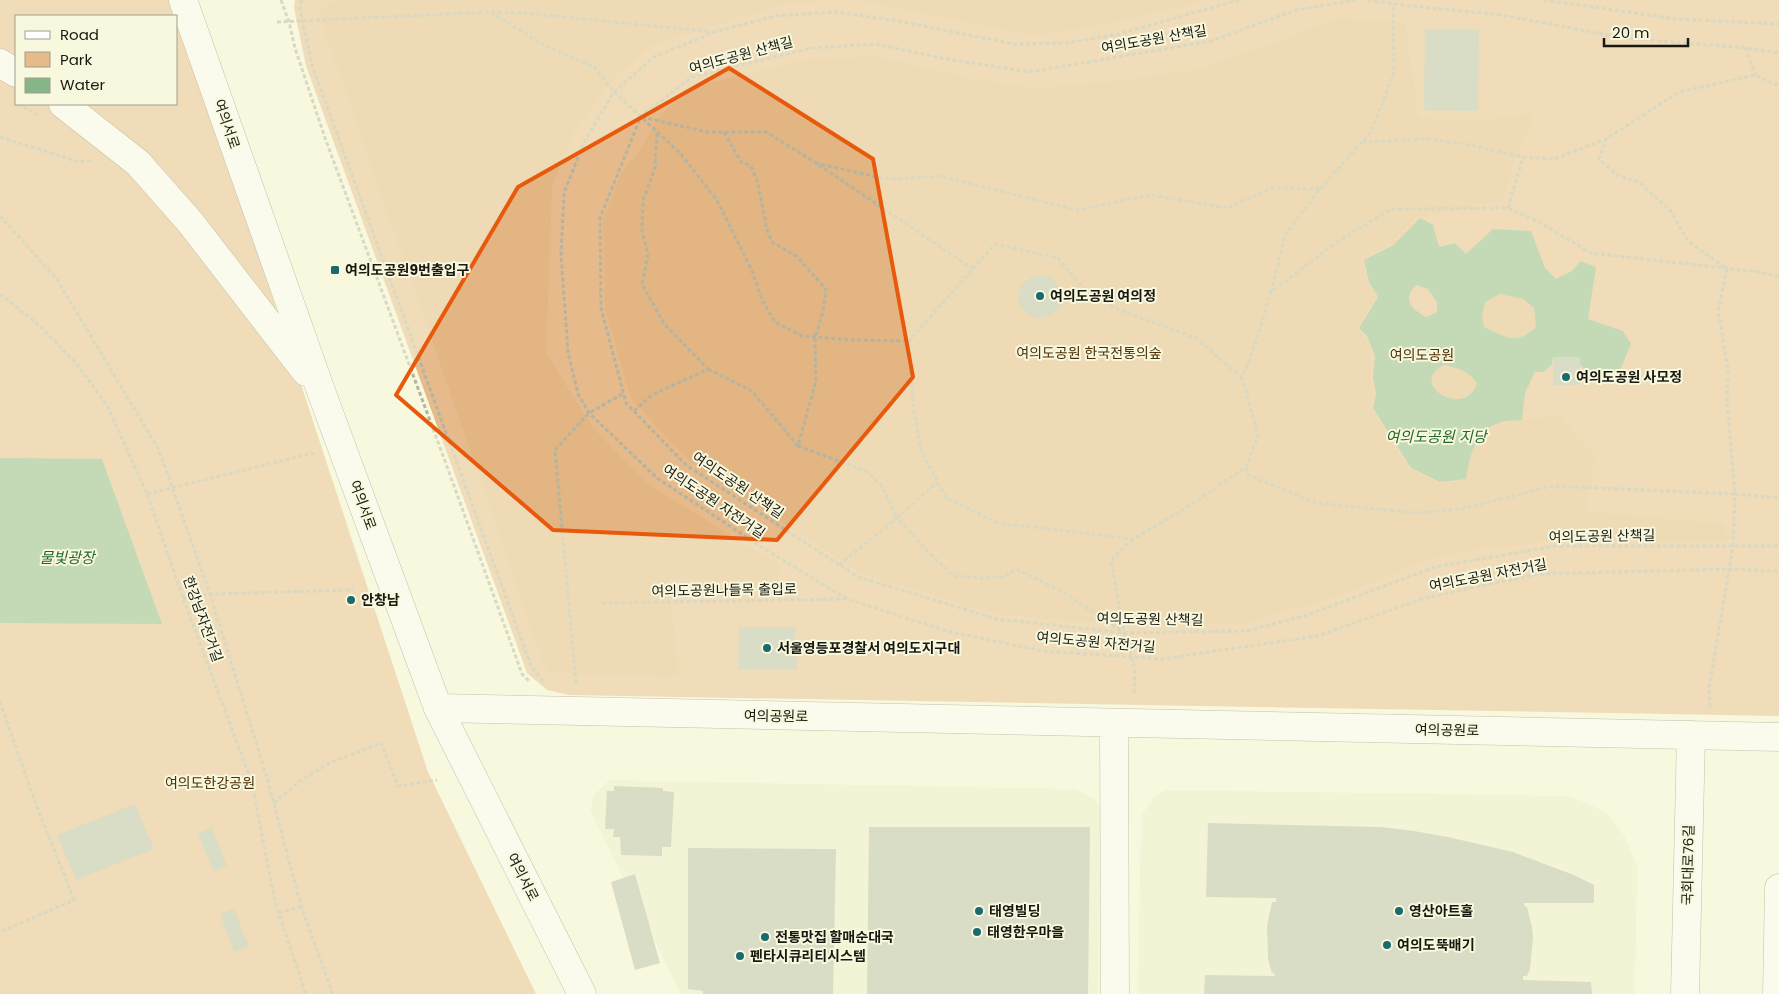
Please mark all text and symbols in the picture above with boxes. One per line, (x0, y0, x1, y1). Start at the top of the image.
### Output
legend (15, 15, 178, 105)
scale bar (1604, 15, 1688, 47)
street label: 여의도공원 산책길 (1100, 20, 1208, 58)
text: 20 m (1612, 22, 1650, 43)
text: Road (60, 24, 99, 45)
street label: 여의도공원 산책길 (687, 32, 795, 78)
text: Park (60, 49, 92, 70)
text: Water (60, 74, 106, 95)
street label: 여의서로 (209, 96, 245, 152)
place label: 여의도공원9번출입구 (345, 260, 470, 280)
marker: 여의도공원9번출입구 (329, 264, 341, 276)
place label: 여의도공원 여의정 (1050, 286, 1156, 306)
marker: 여의도공원 여의정 (1034, 290, 1046, 302)
park label: 여의도공원 한국전통의숲 (1016, 343, 1162, 363)
park label: 여의도공원 (1390, 345, 1454, 365)
place label: 여의도공원 사모정 (1576, 367, 1682, 387)
marker: 여의도공원 사모정 (1560, 371, 1572, 383)
water label: 여의도공원 지당 (1385, 426, 1489, 447)
street label: 여의도공원 산책길 (688, 447, 788, 523)
street label: 여의도공원 자전거길 (659, 459, 769, 543)
street label: 여의서로 (345, 477, 381, 533)
street label: 여의도공원 산책길 (1548, 525, 1656, 547)
water label: 물빛광장 (39, 547, 97, 568)
street label: 여의도공원 자전거길 (1427, 554, 1549, 596)
street label: 한강남자전거길 (178, 573, 228, 665)
street label: 여의도공원나들목 출입로 (651, 579, 797, 601)
place label: 안창남 (361, 590, 400, 610)
marker: 안창남 (345, 594, 357, 606)
street label: 여의도공원 산책길 (1096, 608, 1204, 630)
street label: 여의도공원 자전거길 (1036, 627, 1156, 657)
place label: 서울영등포경찰서 여의도지구대 (777, 638, 960, 658)
marker: 서울영등포경찰서 여의도지구대 (761, 642, 773, 654)
street label: 여의공원로 (744, 705, 808, 727)
street label: 여의공원로 (1415, 719, 1479, 741)
park label: 여의도한강공원 (165, 773, 255, 793)
street label: 국회대로76길 (1677, 824, 1699, 906)
street label: 여의서로 (502, 850, 544, 905)
place label: 태영빌딩 (989, 901, 1041, 921)
place label: 영산아트홀 (1409, 901, 1474, 921)
marker: 태영빌딩 (973, 905, 985, 917)
marker: 영산아트홀 (1393, 905, 1405, 917)
place label: 태영한우마을 (987, 922, 1064, 942)
marker: 태영한우마을 (971, 926, 983, 938)
place label: 전통맛집 할매순대국 (775, 927, 894, 947)
marker: 전통맛집 할매순대국 (759, 931, 771, 943)
place label: 여의도뚝배기 (1397, 935, 1474, 955)
marker: 여의도뚝배기 (1381, 939, 1393, 951)
place label: 펜타시큐리티시스템 (750, 946, 866, 966)
marker: 펜타시큐리티시스템 (734, 950, 746, 962)

